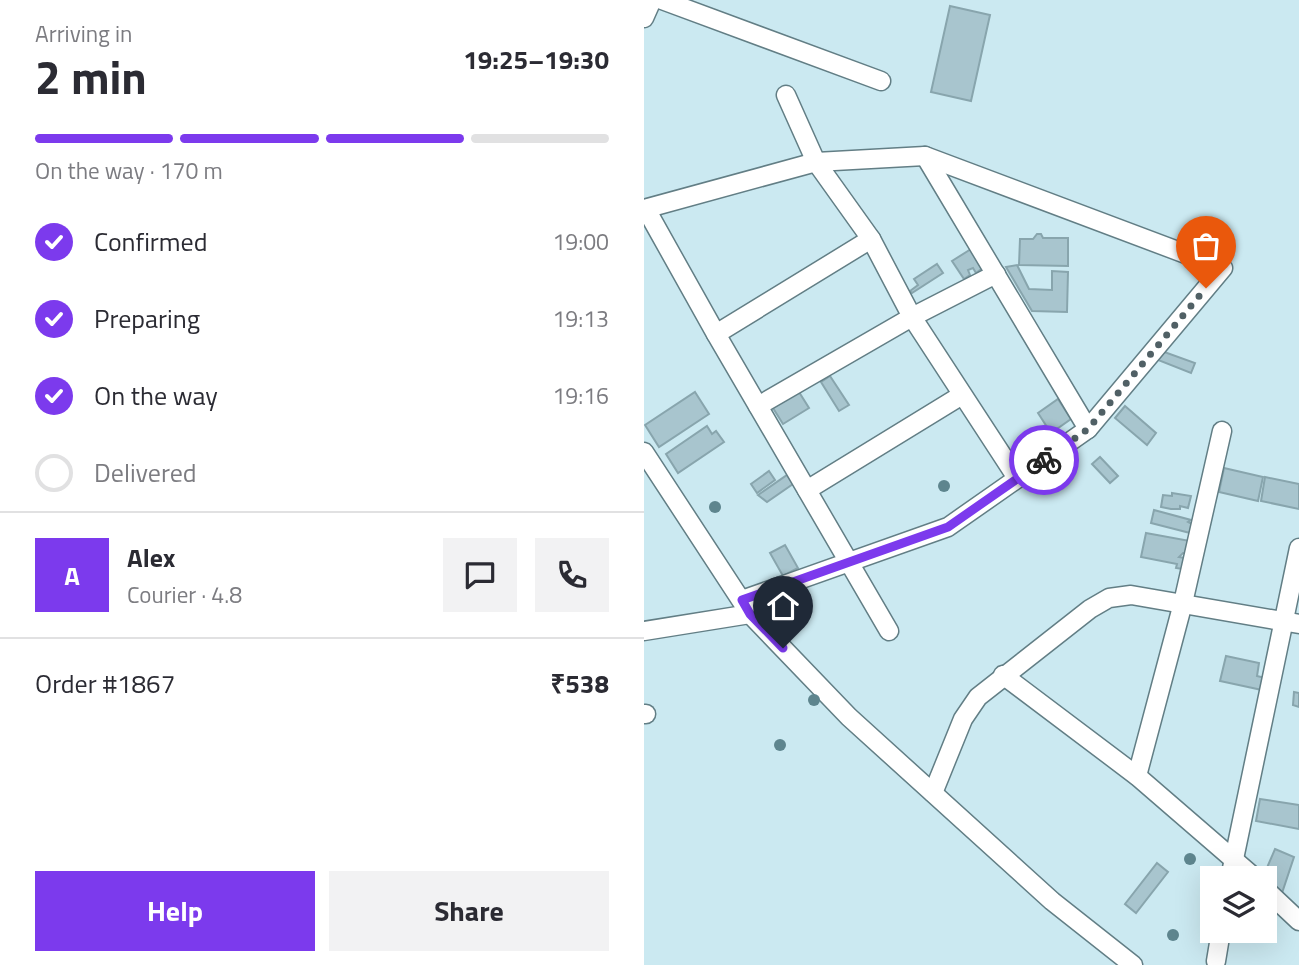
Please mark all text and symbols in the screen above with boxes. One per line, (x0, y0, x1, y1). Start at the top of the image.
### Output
text: Arriving in (35, 16, 132, 51)
text: 19:25–19:30 (463, 40, 609, 79)
text: 2 min (35, 42, 147, 112)
text: On the way · 170 m (35, 153, 223, 188)
pin (1176, 216, 1236, 288)
text: Confirmed (94, 222, 208, 261)
icon: check (35, 223, 73, 261)
text: 19:00 (552, 224, 609, 259)
icon: bag (1187, 227, 1225, 265)
text: Preparing (94, 299, 200, 338)
icon: check (35, 300, 73, 338)
text: 19:13 (552, 301, 609, 336)
text: On the way (94, 376, 218, 415)
icon: check (35, 377, 73, 415)
text: 19:16 (552, 378, 609, 413)
courier (1009, 425, 1079, 495)
icon: bike (1025, 441, 1063, 479)
text: Delivered (94, 453, 197, 492)
text: Alex (127, 538, 175, 577)
button: chat (443, 538, 517, 612)
button: phone (535, 538, 609, 612)
text: A (64, 556, 80, 595)
pin (753, 576, 813, 648)
text: Courier · 4.8 (127, 577, 242, 612)
icon: home (764, 587, 802, 625)
text: Order #1867 (35, 664, 175, 703)
text: ₹538 (550, 664, 609, 703)
map controls (1200, 866, 1277, 943)
button: layers (1200, 866, 1277, 943)
button: Help (35, 871, 315, 951)
button: Share (329, 871, 609, 951)

